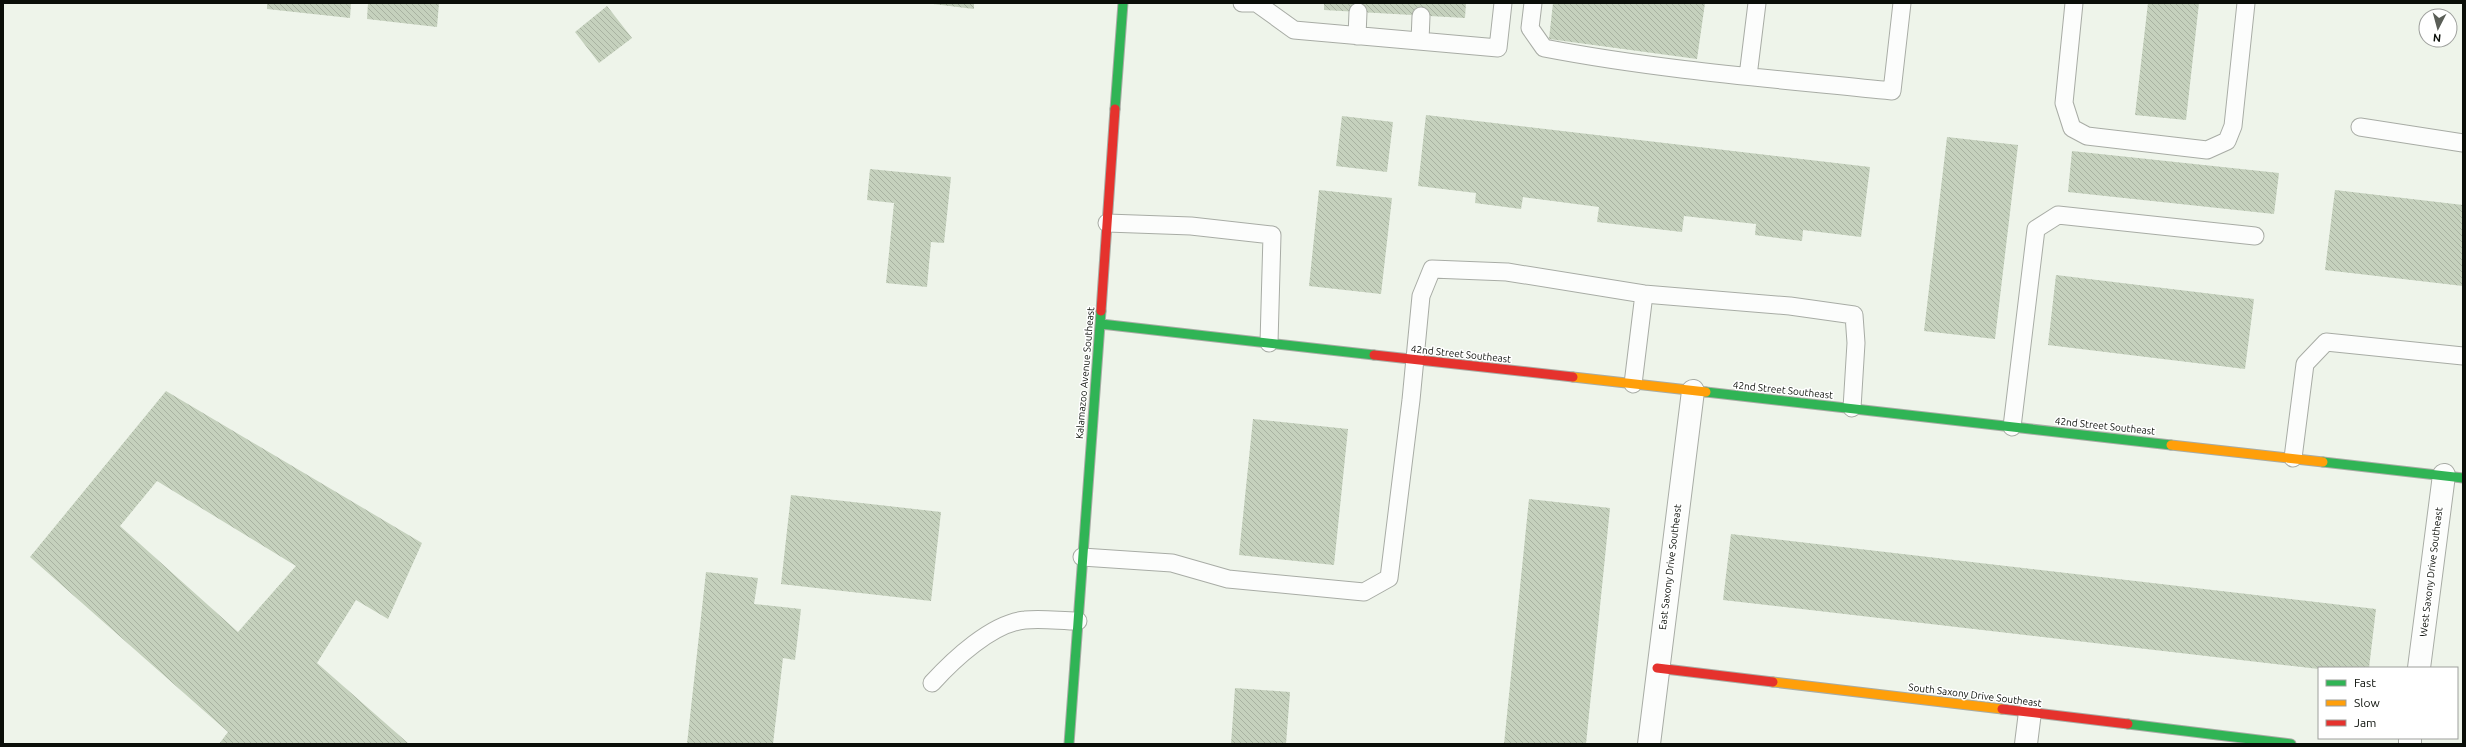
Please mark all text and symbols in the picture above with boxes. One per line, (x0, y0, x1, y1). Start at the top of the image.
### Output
north arrow (2418, 8, 2458, 48)
text: N (2432, 32, 2442, 44)
street label: Kalamazoo Avenue Southeast (1074, 306, 1096, 440)
street label: 42nd Street Southeast (1410, 343, 1512, 365)
street label: 42nd Street Southeast (1732, 379, 1834, 401)
street label: 42nd Street Southeast (2054, 415, 2156, 437)
street label: East Saxony Drive Southeast (1657, 503, 1683, 630)
street label: West Saxony Drive Southeast (2418, 507, 2444, 637)
legend (2318, 667, 2458, 739)
text: Fast (2354, 676, 2376, 689)
street label: South Saxony Drive Southeast (1908, 681, 2042, 709)
text: Slow (2354, 696, 2380, 709)
text: Jam (2354, 716, 2376, 729)

